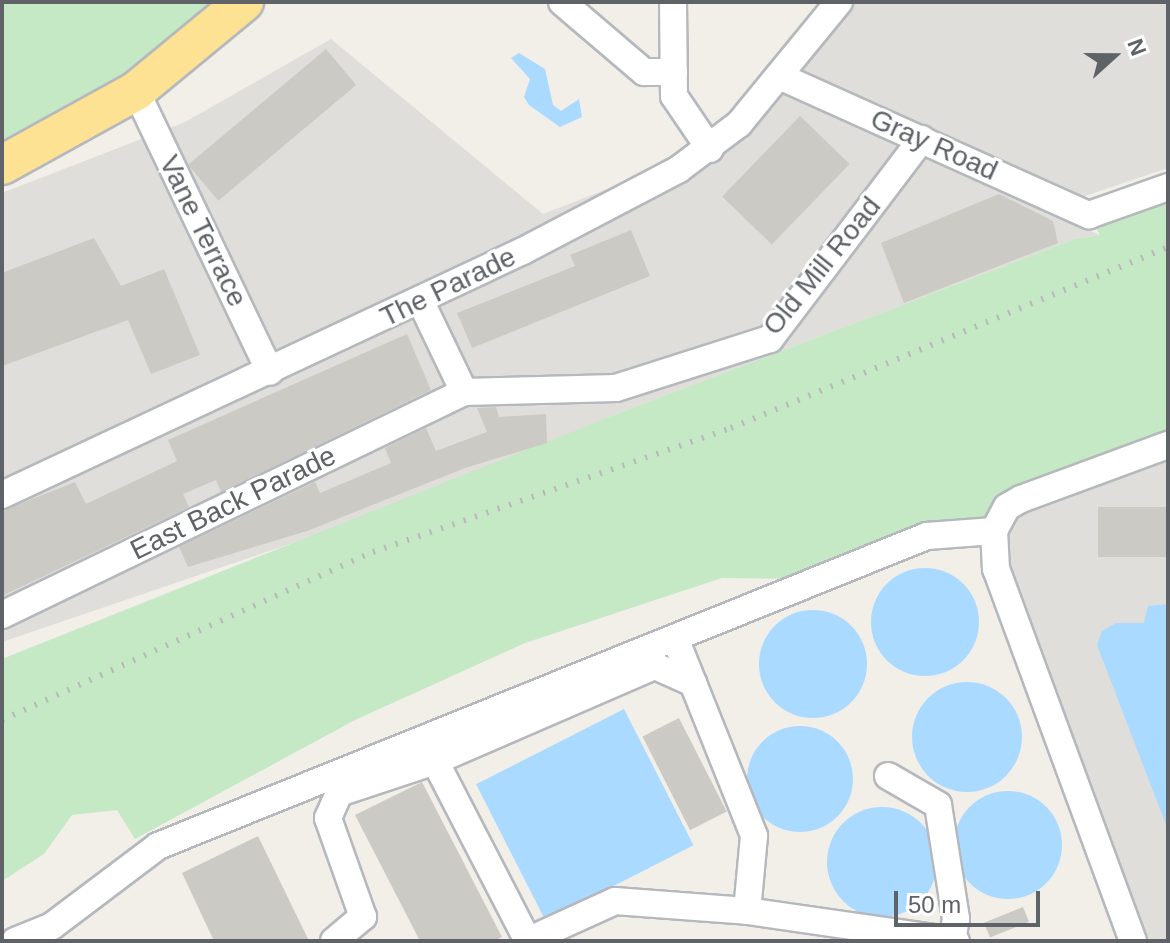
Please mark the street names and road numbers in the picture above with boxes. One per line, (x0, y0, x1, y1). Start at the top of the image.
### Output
street label: Gray Road (865, 102, 1003, 188)
street label: Vane Terrace (152, 150, 254, 312)
street label: Old Mill Road (756, 190, 888, 342)
street label: The Parade (375, 240, 521, 334)
street label: East Back Parade (125, 439, 341, 567)

